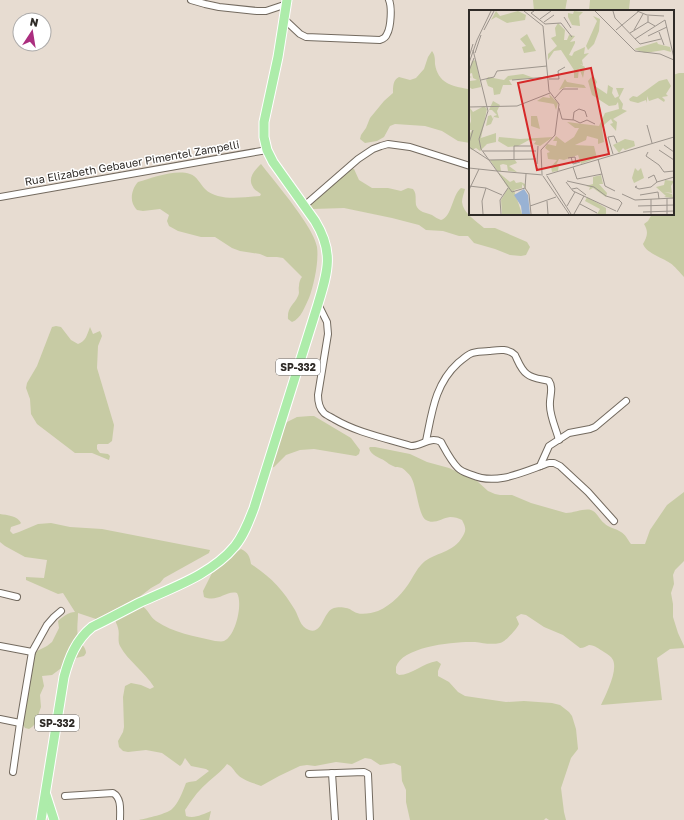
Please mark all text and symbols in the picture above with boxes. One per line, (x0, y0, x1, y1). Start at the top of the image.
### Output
inset map (469, 10, 674, 215)
north arrow (12, 12, 52, 52)
text: N (29, 15, 40, 29)
street label: Rua Elizabeth Gebauer Pimentel Zampelli (24, 137, 240, 188)
road number: SP-332 (276, 359, 320, 375)
road number: SP-332 (35, 715, 79, 731)

